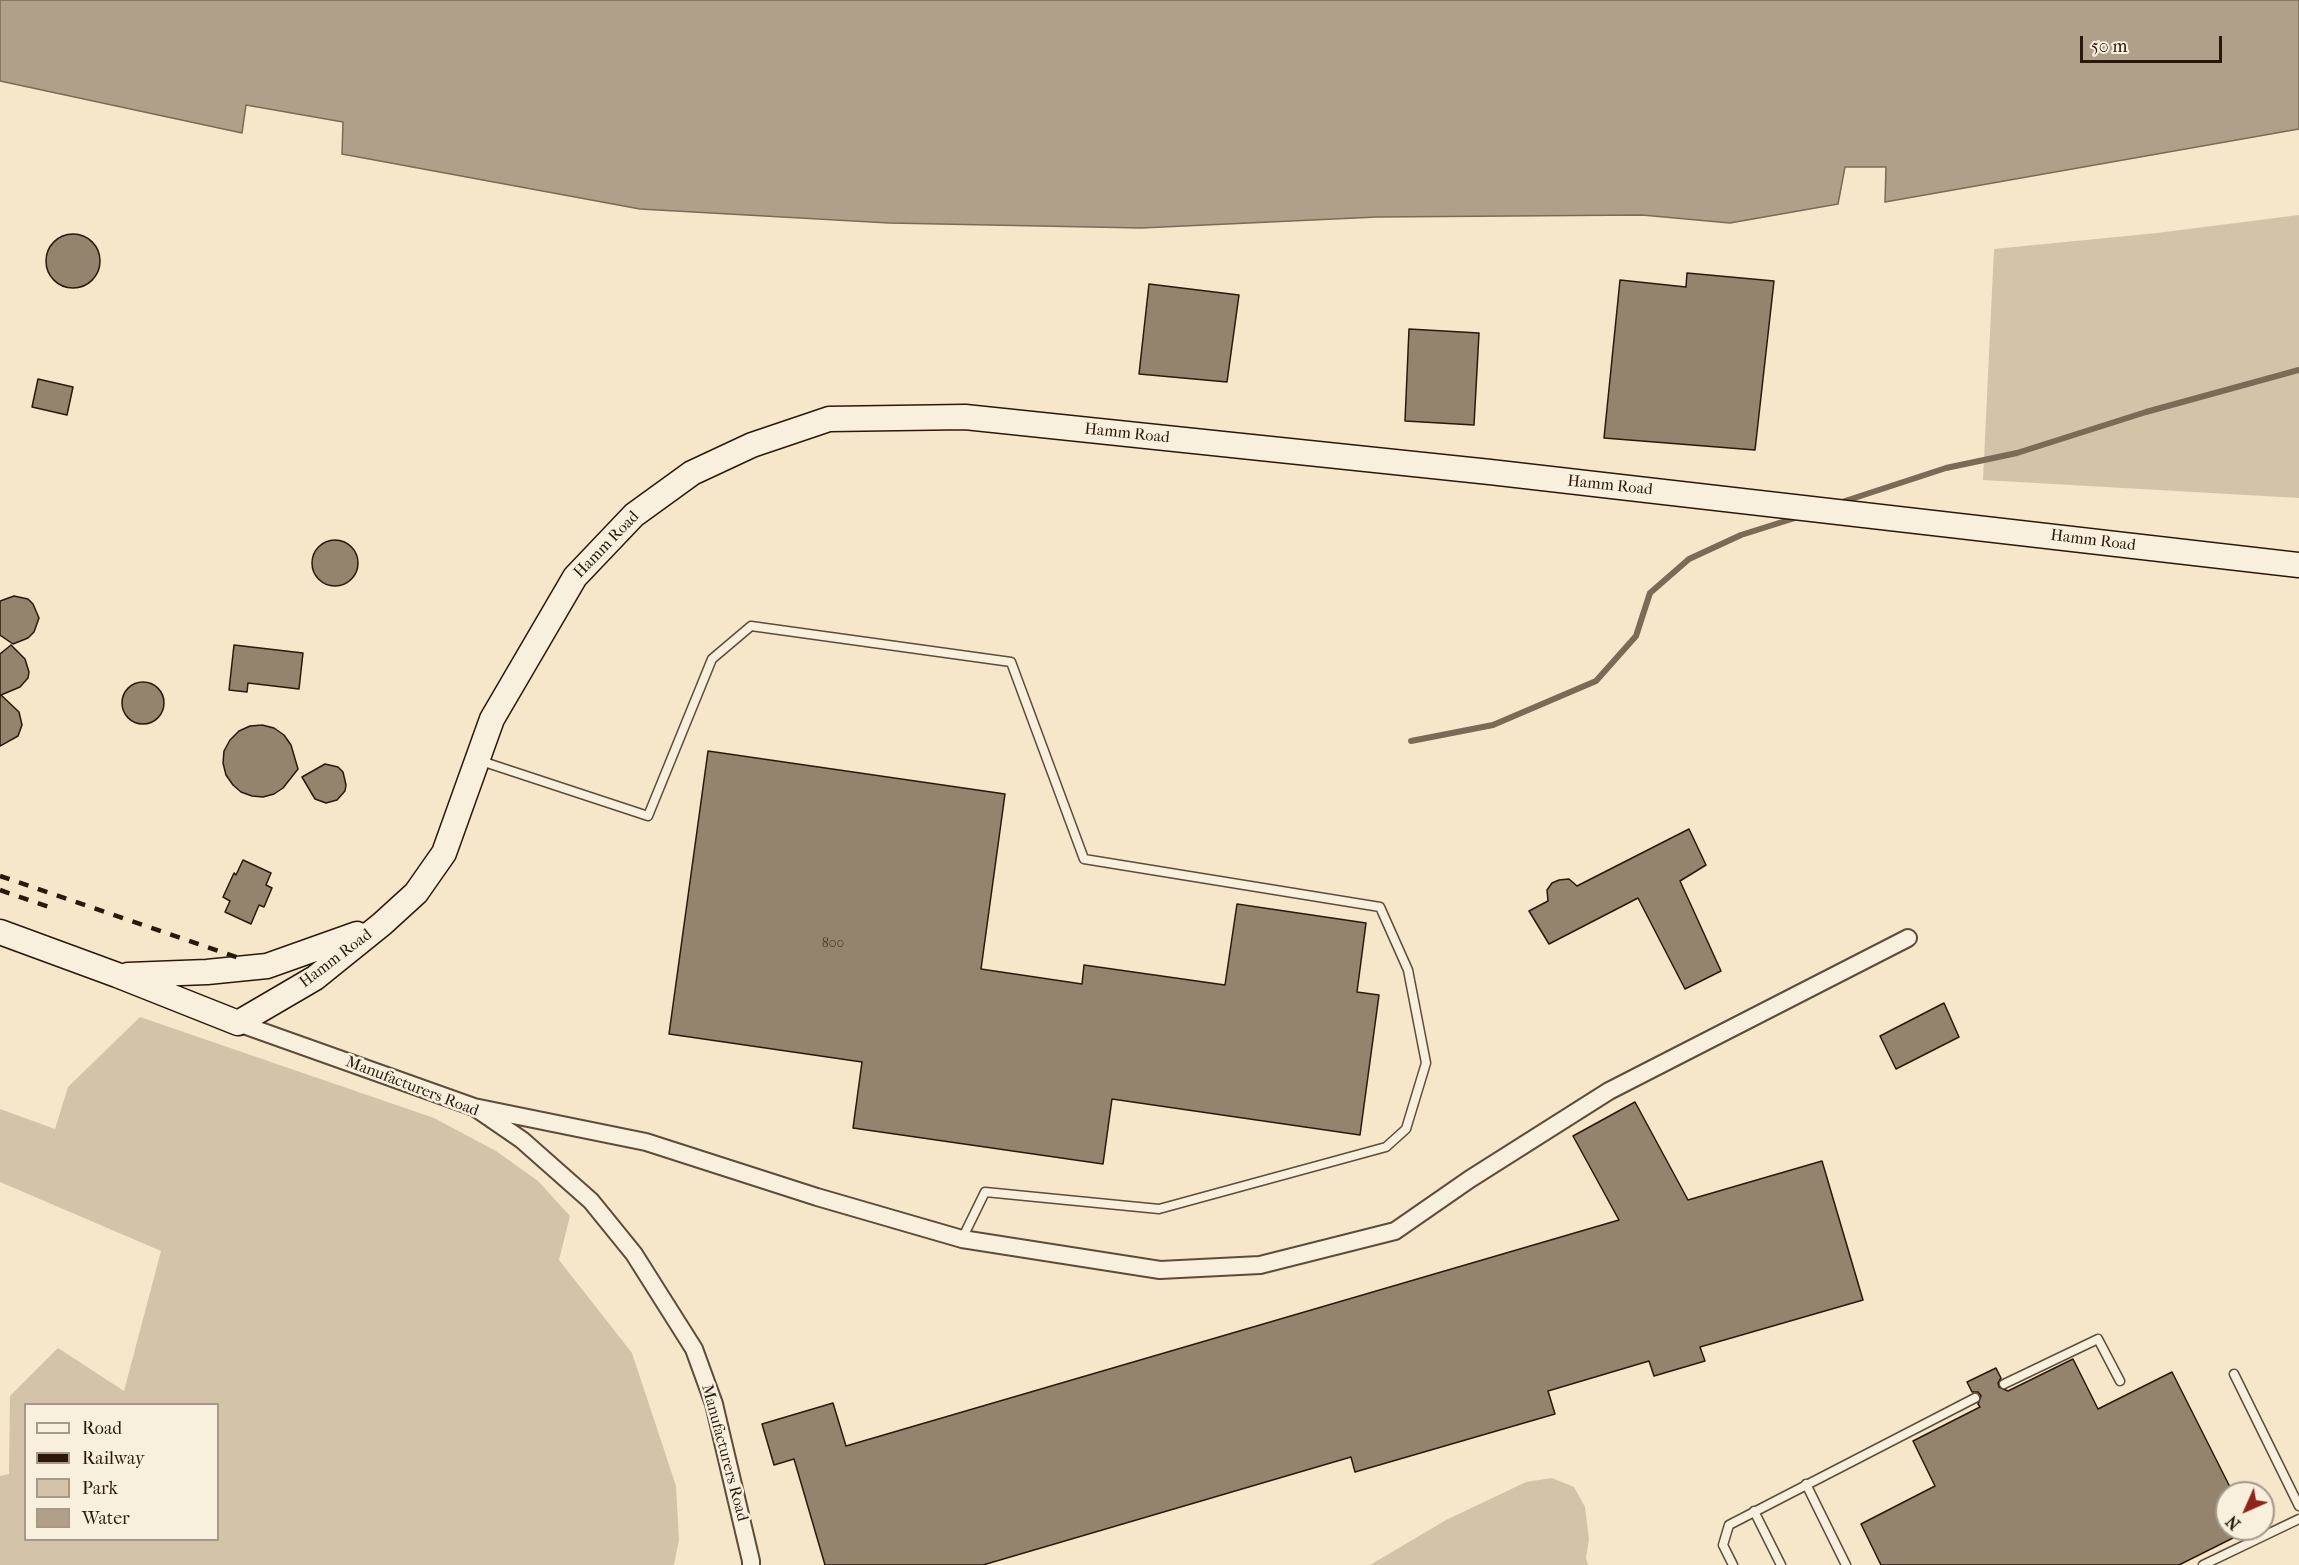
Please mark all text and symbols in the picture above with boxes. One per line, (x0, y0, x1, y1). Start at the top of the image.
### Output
scale bar (2083, 24, 2226, 62)
text: 50 m (2091, 36, 2127, 57)
street label: Hamm Road (1083, 420, 1171, 448)
street label: Hamm Road (1566, 472, 1654, 500)
street label: Hamm Road (570, 508, 644, 582)
street label: Hamm Road (2049, 526, 2137, 556)
street label: Hamm Road (296, 926, 376, 992)
house number: 800 (822, 936, 844, 952)
street label: Manufacturers Road (343, 1053, 481, 1121)
street label: Manufacturers Road (696, 1382, 752, 1524)
legend (24, 1403, 219, 1541)
text: Road (82, 1418, 122, 1439)
text: Railway (82, 1448, 145, 1469)
text: Park (82, 1478, 118, 1499)
north arrow (2215, 1481, 2275, 1541)
text: Water (82, 1508, 130, 1529)
text: N (2222, 1512, 2244, 1534)

